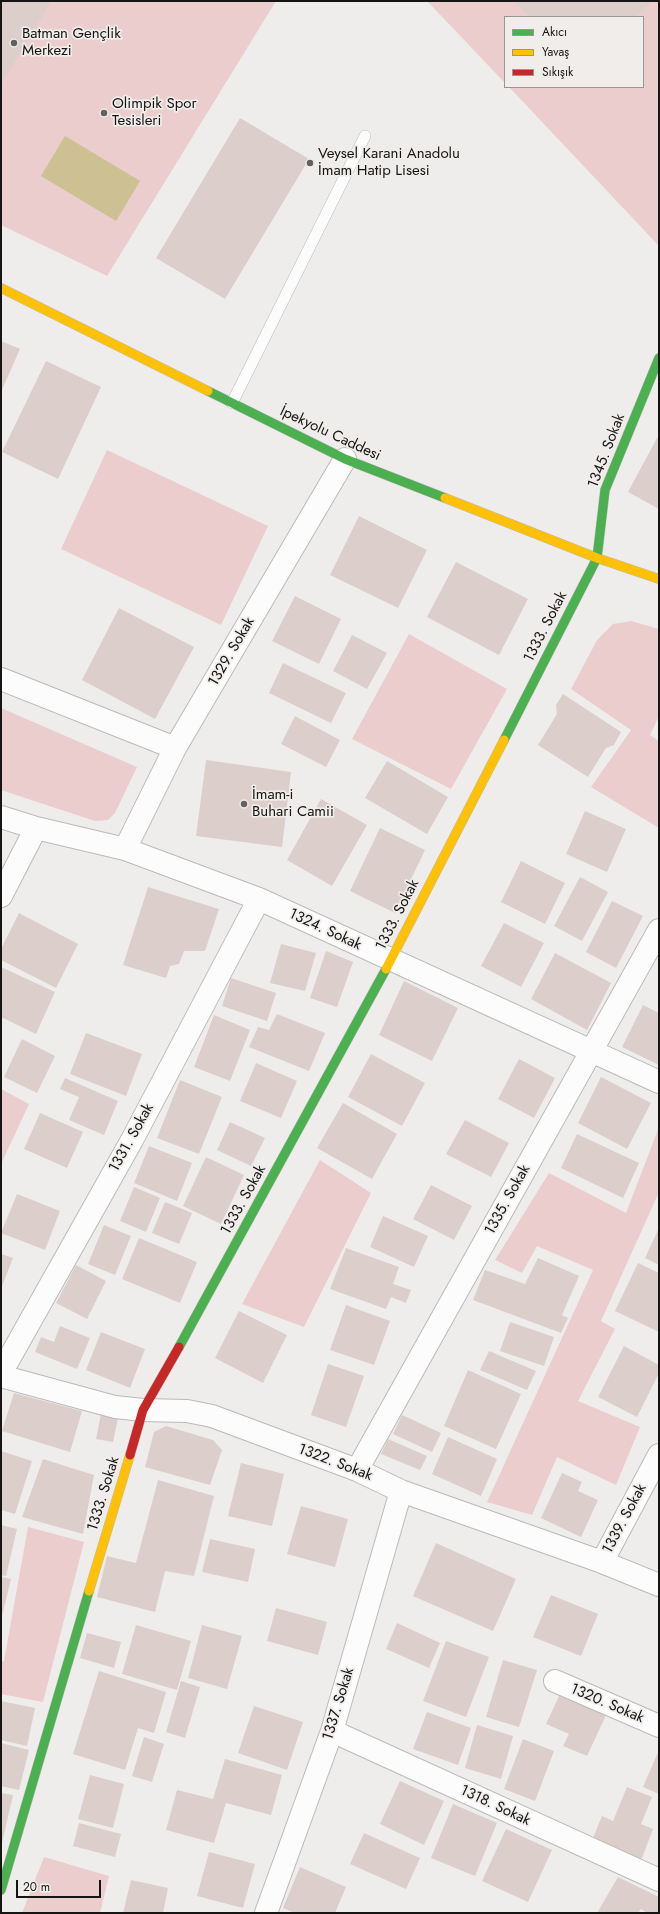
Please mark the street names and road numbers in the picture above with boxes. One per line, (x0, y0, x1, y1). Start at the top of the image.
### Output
street label: İpekyolu Caddesi (277, 403, 383, 465)
street label: 1345. Sokak (585, 411, 629, 491)
street label: 1333. Sokak (521, 589, 571, 665)
street label: 1329. Sokak (205, 614, 259, 690)
street label: 1333. Sokak (373, 877, 423, 953)
street label: 1324. Sokak (286, 905, 364, 955)
street label: 1331. Sokak (106, 1101, 158, 1175)
street label: 1333. Sokak (217, 1162, 271, 1238)
street label: 1335. Sokak (481, 1162, 535, 1238)
street label: 1322. Sokak (295, 1441, 375, 1485)
street label: 1333. Sokak (84, 1455, 124, 1533)
street label: 1339. Sokak (599, 1481, 651, 1557)
street label: 1337. Sokak (319, 1665, 359, 1743)
street label: 1320. Sokak (567, 1680, 647, 1728)
street label: 1318. Sokak (457, 1782, 533, 1830)

